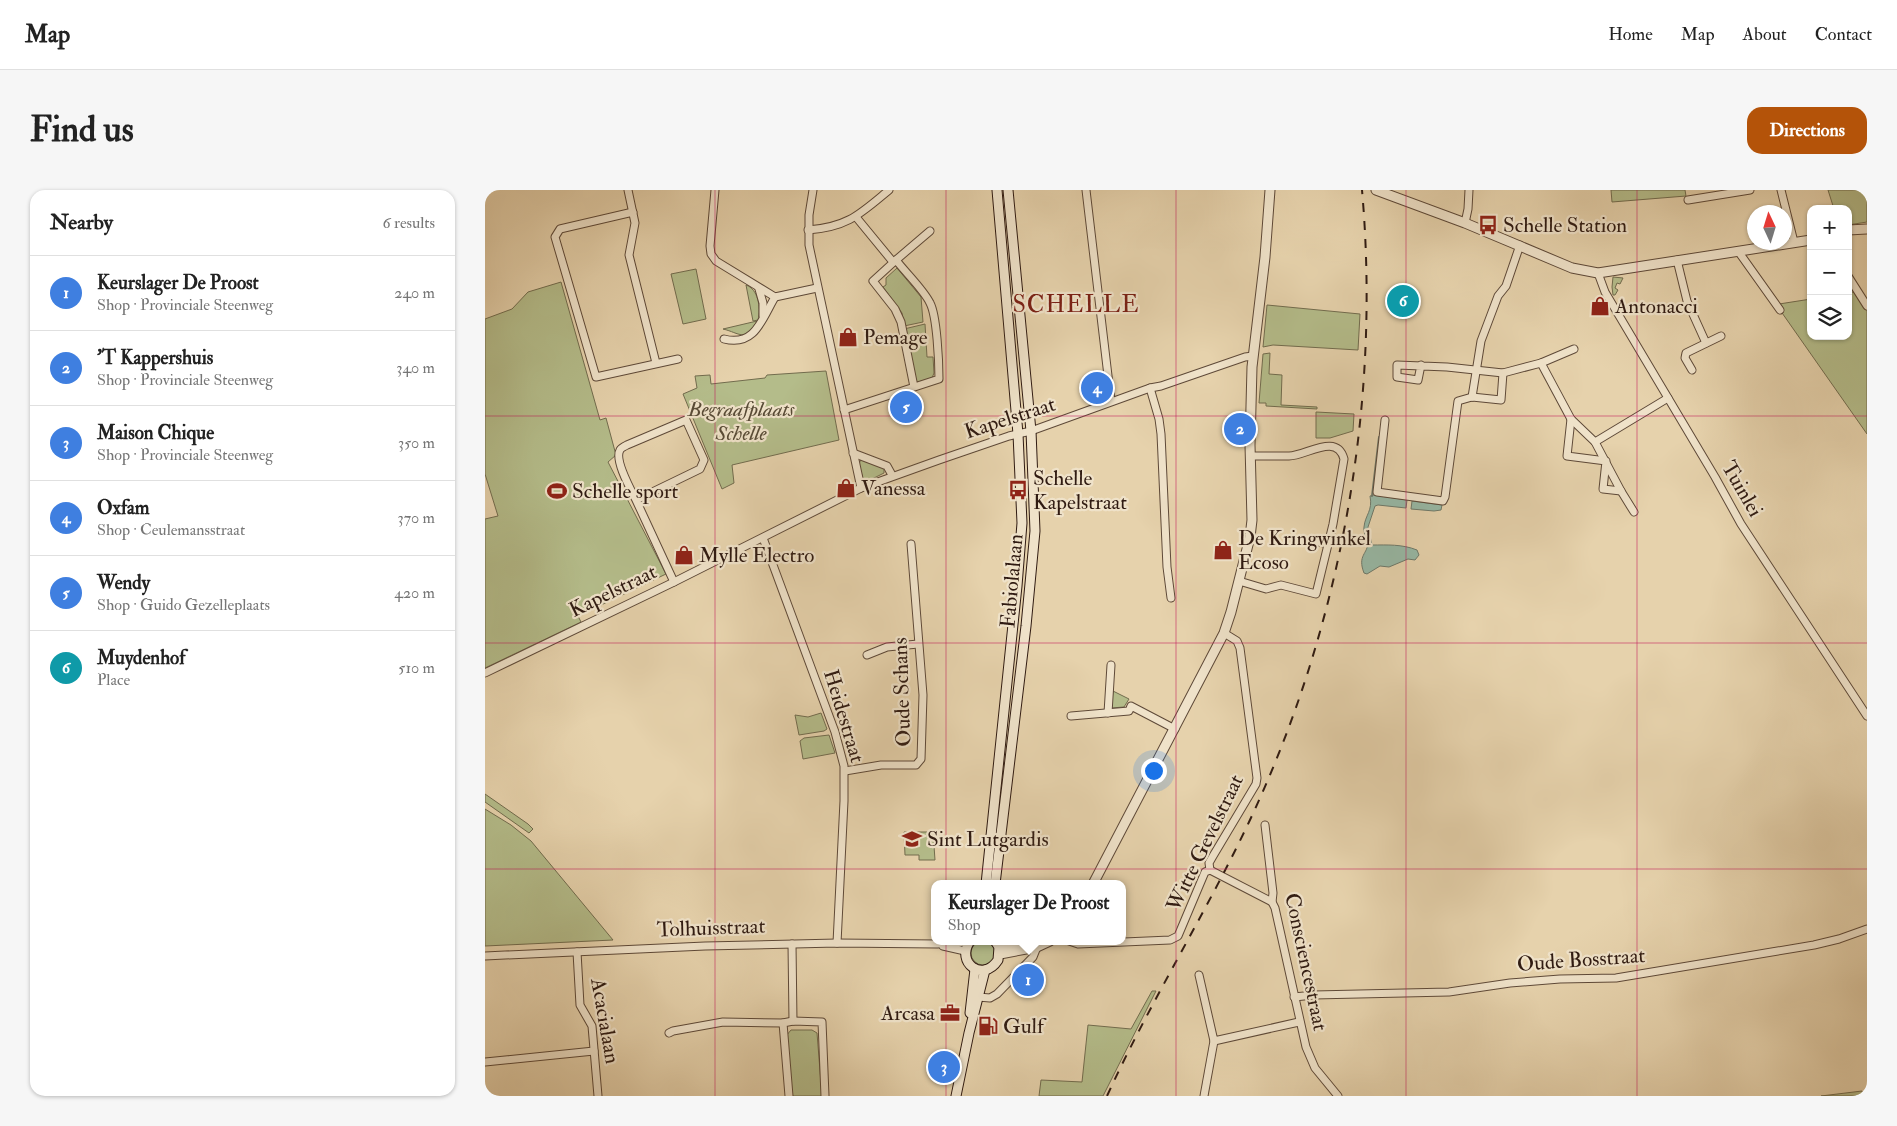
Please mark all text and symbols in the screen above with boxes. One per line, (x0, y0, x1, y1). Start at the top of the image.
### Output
text: Map (25, 19, 70, 50)
text: Home (1608, 23, 1653, 46)
text: Map (1681, 23, 1715, 46)
text: About (1743, 23, 1787, 46)
text: Contact (1815, 23, 1872, 46)
button: Directions (1747, 107, 1867, 154)
text: Find us (30, 108, 134, 152)
north arrow (1747, 205, 1792, 250)
map controls (1807, 205, 1852, 340)
button: + (1807, 205, 1852, 250)
text: Nearby (50, 209, 113, 236)
place label: Schelle Station (1503, 212, 1627, 239)
text: 6 results (383, 213, 435, 233)
bus stop icon: Schelle Station (1477, 214, 1499, 236)
button: − (1807, 250, 1852, 295)
text: Keurslager De Proost (97, 271, 259, 295)
pin: 6 (1387, 282, 1419, 320)
text: 1 (63, 283, 69, 303)
text: 240 m (394, 283, 435, 303)
district label: SCHELLE (1013, 289, 1139, 320)
place label: Antonacci (1614, 293, 1698, 320)
text: Shop · Provinciale Steenweg (97, 295, 273, 315)
shop icon: Antonacci (1589, 295, 1611, 317)
button: layers (1807, 295, 1852, 340)
place label: Pemage (863, 324, 928, 351)
shop icon: Pemage (837, 326, 859, 348)
text: 'T Kappershuis (97, 346, 213, 370)
text: 2 (62, 358, 70, 378)
text: 340 m (396, 358, 435, 378)
pin: 4 (1081, 369, 1113, 407)
text: Shop · Provinciale Steenweg (97, 370, 273, 390)
pin: 5 (890, 388, 922, 426)
street label: Kapelstraat (961, 391, 1059, 445)
park label: Begraafplaats Schelle (687, 396, 796, 447)
pin: 2 (1224, 410, 1256, 448)
text: Maison Chique (97, 421, 214, 445)
text: 3 (63, 433, 69, 453)
text: 350 m (398, 433, 435, 453)
text: Shop · Provinciale Steenweg (97, 445, 273, 465)
street label: Tuinlei (1715, 456, 1769, 522)
place label: Schelle Kapelstraat (1033, 465, 1127, 516)
place label: Vanessa (861, 475, 926, 502)
shop icon: Vanessa (835, 477, 857, 499)
place label: Schelle sport (572, 478, 679, 505)
bus stop icon: Schelle Kapelstraat (1007, 479, 1029, 501)
sports icon: Schelle sport (546, 480, 568, 502)
text: Oxfam (97, 496, 150, 520)
text: 4 (62, 508, 70, 528)
text: 370 m (398, 508, 435, 528)
text: Shop · Ceulemansstraat (97, 520, 245, 540)
place label: De Kringwinkel Ecoso (1238, 525, 1371, 576)
street label: Fabiolalaan (994, 533, 1030, 629)
shop icon: De Kringwinkel Ecoso (1212, 539, 1234, 561)
place label: Mylle Electro (699, 542, 814, 569)
shop icon: Mylle Electro (673, 544, 695, 566)
street label: Kapelstraat (565, 558, 661, 624)
text: Wendy (97, 571, 150, 595)
text: 5 (62, 583, 70, 603)
text: 420 m (394, 583, 435, 603)
text: Shop · Guido Gezelleplaats (97, 595, 270, 615)
street label: Oude Schans (887, 637, 917, 747)
text: Muydenhof (97, 646, 185, 670)
text: 6 (62, 658, 70, 678)
text: 510 m (398, 658, 435, 678)
street label: Heidestraat (817, 666, 871, 766)
text: Place (97, 670, 130, 690)
your location (1141, 758, 1167, 784)
street label: Witte Gevelstraat (1160, 770, 1250, 917)
place label: Sint Lutgardis (927, 826, 1049, 853)
school or university icon: Sint Lutgardis (901, 828, 923, 850)
popup (931, 880, 1126, 945)
text: Keurslager De Proost (948, 891, 1109, 915)
street label: Consciencestraat (1278, 891, 1334, 1034)
street label: Tolhuisstraat (656, 913, 766, 943)
text: Shop (948, 915, 981, 935)
street label: Oude Bosstraat (1516, 942, 1646, 978)
pin: 1 (1012, 961, 1044, 999)
street label: Acacialaan (584, 975, 626, 1066)
place label: Arcasa (880, 1000, 935, 1027)
office icon: Arcasa (939, 1002, 961, 1024)
place label: Gulf (1003, 1013, 1047, 1040)
fuel station icon: Gulf (977, 1015, 999, 1037)
pin: 3 (928, 1048, 960, 1086)

